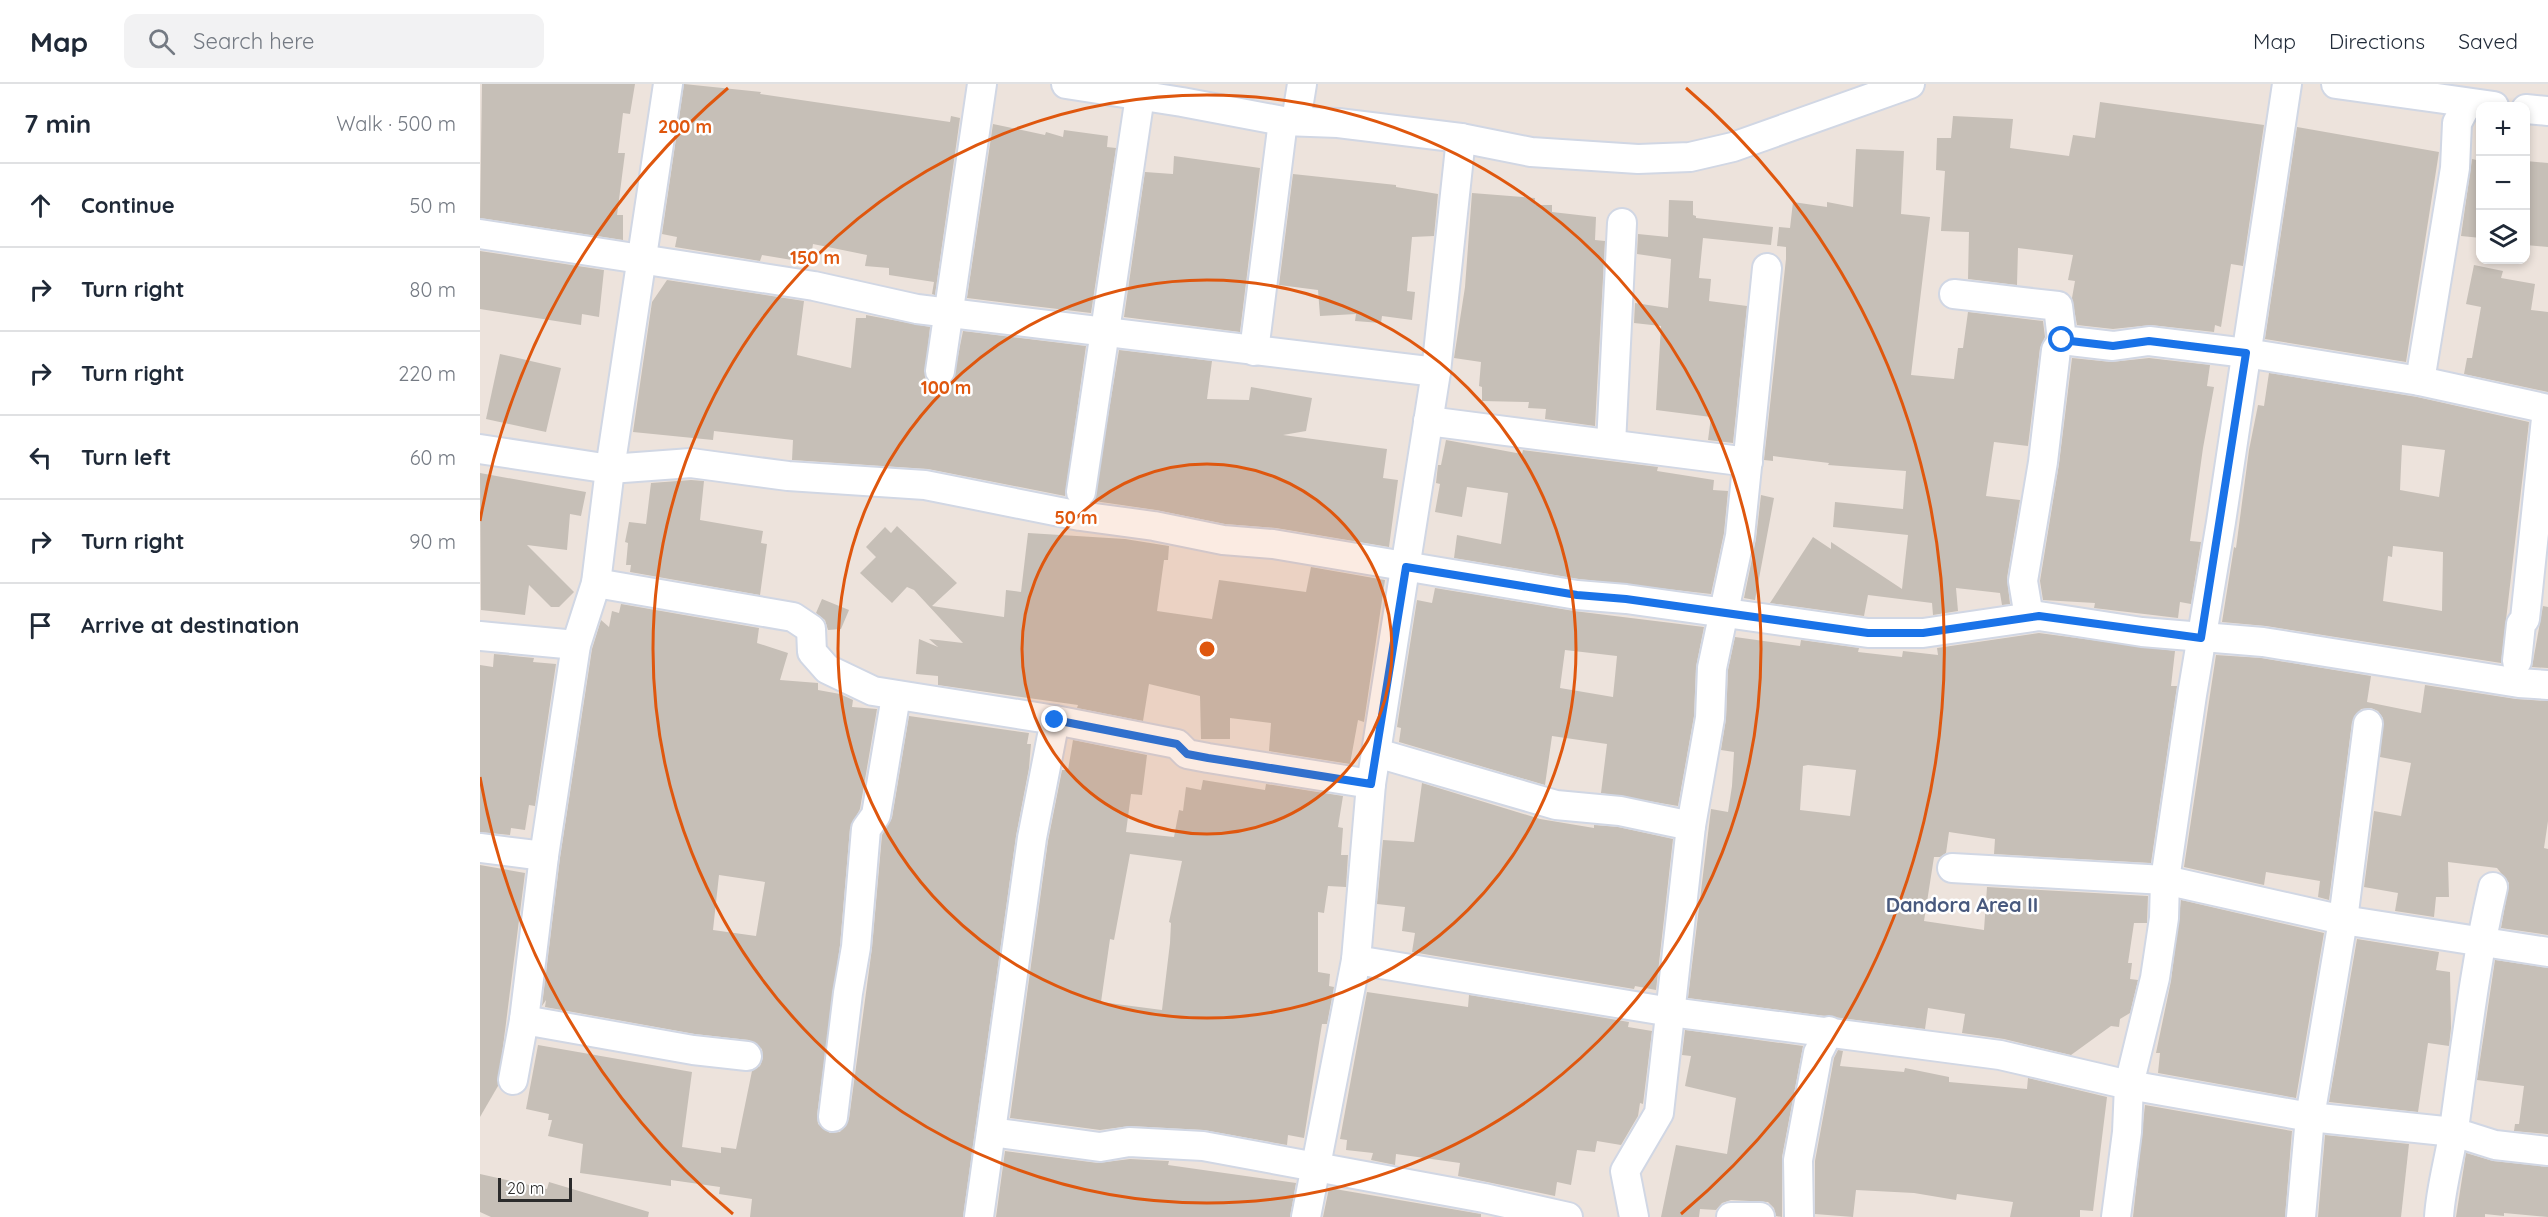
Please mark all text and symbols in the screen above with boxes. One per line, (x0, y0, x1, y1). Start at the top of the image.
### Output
search box (124, 14, 544, 68)
text: Map (30, 24, 88, 59)
icon: search (145, 25, 178, 58)
text: Search here (193, 27, 315, 55)
text: Map (2253, 28, 2296, 54)
text: Directions (2329, 28, 2425, 54)
text: Saved (2458, 28, 2518, 54)
map controls (2476, 102, 2530, 264)
button: + (2476, 102, 2530, 156)
text: 7 min (24, 107, 91, 140)
text: Walk · 500 m (336, 111, 456, 136)
text: 200 m (658, 115, 712, 138)
button: − (2476, 156, 2530, 210)
icon: ahead (24, 189, 57, 222)
text: Continue (81, 191, 175, 219)
text: 50 m (410, 193, 456, 218)
button: layers (2476, 210, 2530, 264)
text: 150 m (790, 246, 840, 269)
icon: right (24, 273, 57, 306)
text: Turn right (81, 275, 185, 303)
text: 80 m (410, 277, 456, 302)
route start (2048, 326, 2074, 352)
icon: right (24, 357, 57, 390)
text: Turn right (81, 359, 185, 387)
text: 220 m (398, 361, 456, 386)
text: 100 m (921, 376, 971, 399)
icon: left (24, 441, 57, 474)
text: Turn left (81, 443, 171, 471)
text: 60 m (410, 445, 456, 470)
text: 50 m (1054, 506, 1098, 529)
icon: right (24, 525, 57, 558)
text: Turn right (81, 527, 185, 555)
text: 90 m (409, 529, 456, 554)
icon: arrive (24, 609, 57, 642)
text: Arrive at destination (81, 611, 299, 639)
centre of rings (1197, 639, 1217, 659)
route end (1041, 706, 1067, 732)
district label: Dandora Area II (1886, 892, 2038, 917)
scale bar (498, 1175, 572, 1202)
text: 20 m (507, 1178, 544, 1198)

